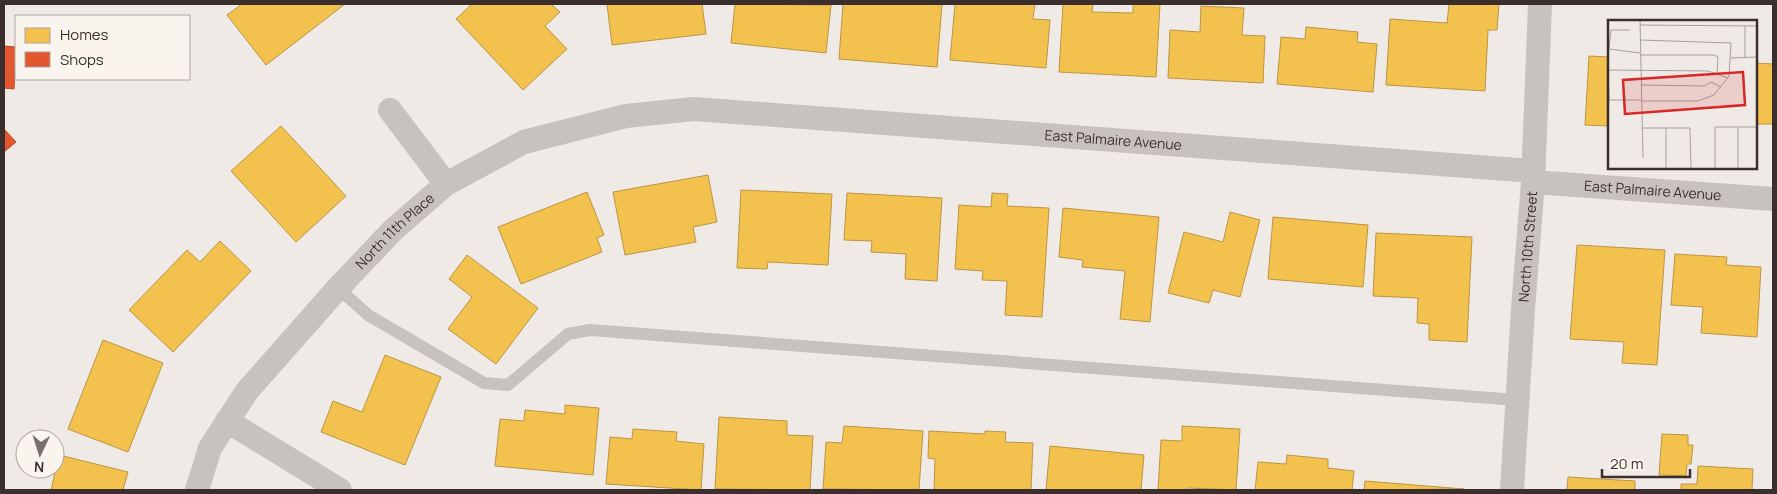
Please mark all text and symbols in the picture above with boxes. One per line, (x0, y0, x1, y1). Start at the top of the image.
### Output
legend (15, 15, 190, 80)
inset map (1608, 20, 1757, 169)
text: Homes (60, 24, 109, 45)
text: Shops (60, 49, 104, 70)
street label: East Palmaire Avenue (1044, 125, 1183, 154)
street label: East Palmaire Avenue (1583, 176, 1722, 204)
street label: North 11th Place (351, 188, 438, 273)
street label: North 10th Street (1514, 190, 1541, 303)
north arrow (15, 429, 65, 479)
scale bar (1602, 446, 1690, 478)
text: 20 m (1610, 453, 1643, 474)
text: N (33, 458, 45, 477)

